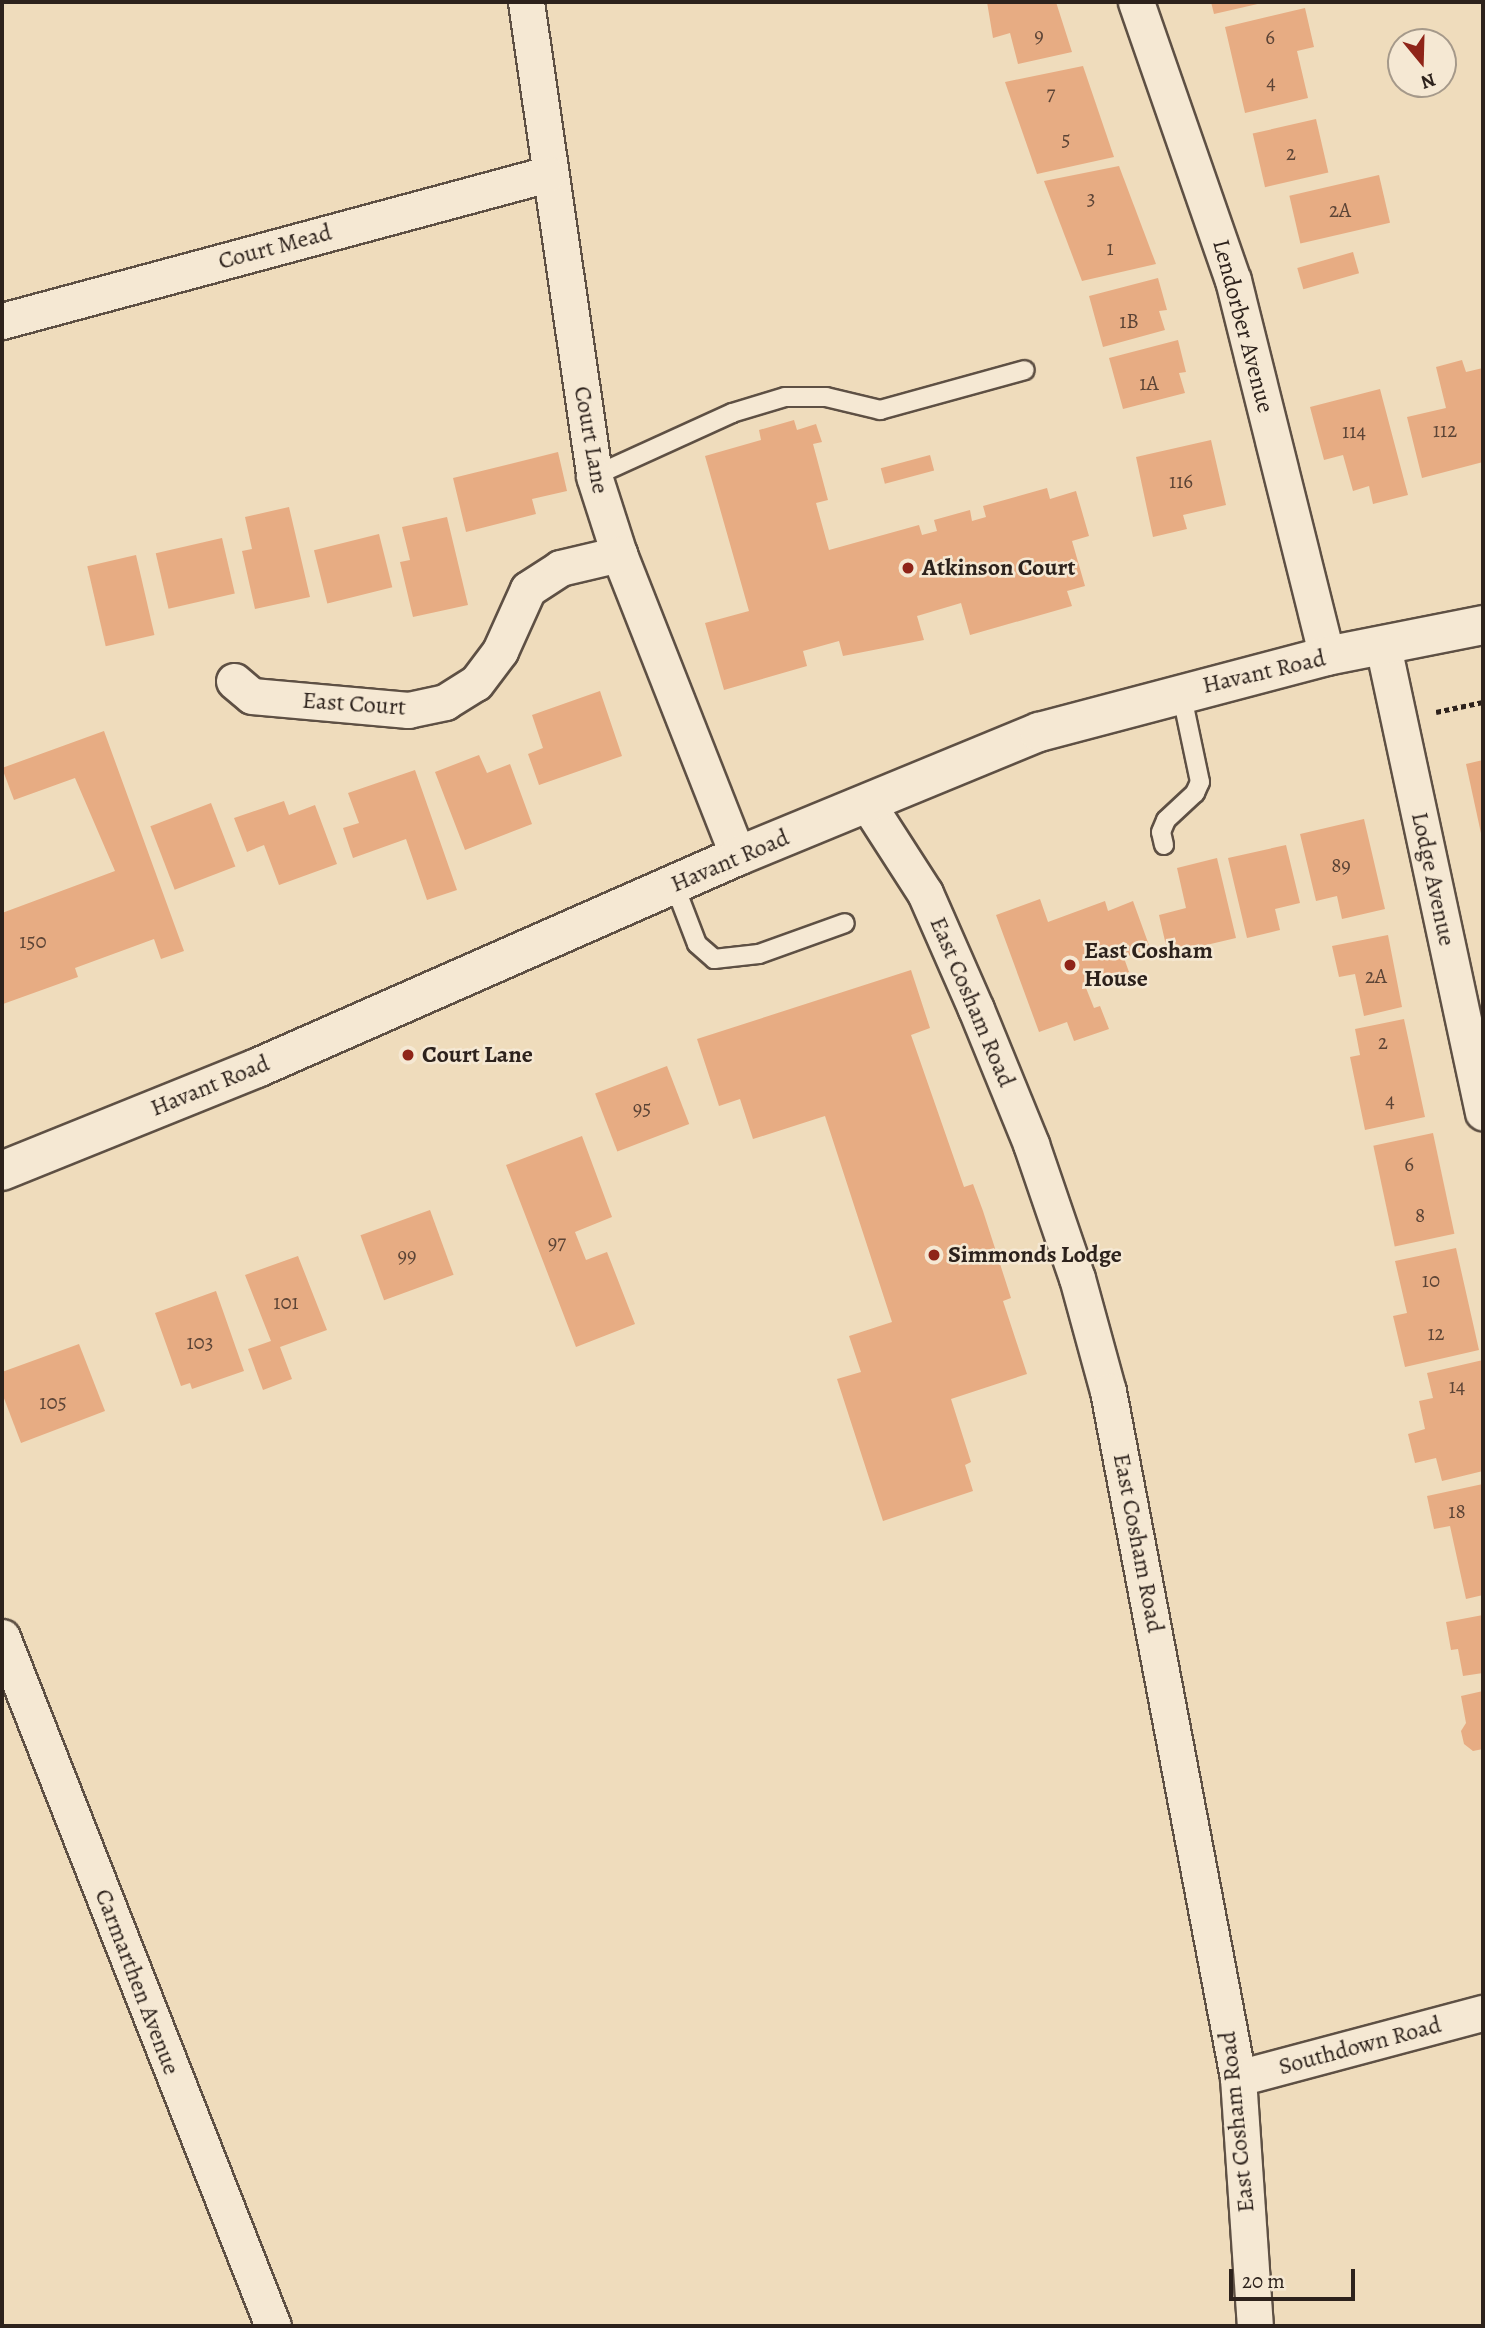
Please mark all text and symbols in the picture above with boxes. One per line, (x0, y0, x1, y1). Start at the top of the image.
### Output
house number: 9 (1034, 22, 1044, 48)
house number: 6 (1265, 24, 1275, 50)
north arrow (1387, 28, 1457, 98)
text: N (1417, 66, 1439, 96)
house number: 4 (1266, 69, 1276, 95)
house number: 7 (1047, 80, 1055, 106)
house number: 5 (1061, 126, 1071, 152)
house number: 2 (1286, 140, 1296, 166)
house number: 3 (1087, 185, 1095, 211)
house number: 2A (1329, 197, 1351, 223)
street label: Court Mead (215, 218, 335, 276)
house number: 1 (1106, 235, 1114, 261)
street label: Lendorber Avenue (1206, 236, 1280, 416)
house number: 1B (1119, 308, 1139, 334)
house number: 1A (1139, 370, 1159, 396)
street label: Court Lane (567, 384, 615, 496)
house number: 112 (1433, 417, 1457, 443)
house number: 114 (1342, 418, 1366, 444)
house number: 116 (1169, 468, 1193, 494)
place label: Atkinson Court (922, 554, 1075, 582)
marker: Atkinson Court (900, 560, 916, 576)
street label: Havant Road (1200, 644, 1328, 700)
street label: East Court (301, 686, 407, 722)
street label: Lodge Avenue (1405, 809, 1461, 949)
street label: Havant Road (667, 823, 793, 899)
house number: 89 (1331, 852, 1351, 878)
street label: East Cosham Road (923, 913, 1021, 1091)
house number: 150 (19, 928, 47, 954)
place label: East Cosham House (1084, 937, 1213, 993)
marker: East Cosham House (1062, 957, 1078, 973)
house number: 2A (1365, 963, 1387, 989)
house number: 2 (1378, 1029, 1388, 1055)
place label: Court Lane (422, 1041, 533, 1069)
marker: Court Lane (400, 1047, 416, 1063)
street label: Havant Road (146, 1049, 274, 1123)
house number: 4 (1385, 1087, 1395, 1113)
house number: 95 (633, 1095, 651, 1121)
house number: 6 (1404, 1151, 1414, 1177)
house number: 8 (1415, 1202, 1425, 1228)
house number: 97 (548, 1229, 566, 1255)
place label: Simmonds Lodge (948, 1241, 1122, 1269)
house number: 99 (397, 1242, 417, 1268)
marker: Simmonds Lodge (926, 1247, 942, 1263)
house number: 10 (1422, 1267, 1440, 1293)
house number: 101 (273, 1289, 299, 1315)
house number: 12 (1427, 1320, 1445, 1346)
house number: 103 (186, 1329, 214, 1355)
house number: 14 (1449, 1373, 1465, 1399)
house number: 105 (39, 1389, 67, 1415)
street label: East Cosham Road (1106, 1451, 1170, 1635)
house number: 18 (1448, 1498, 1466, 1524)
street label: Carmarthen Avenue (88, 1885, 186, 2079)
street label: Southdown Road (1276, 2010, 1444, 2082)
street label: East Cosham Road (1213, 2030, 1261, 2214)
scale bar (1233, 2254, 1359, 2298)
text: 20 m (1242, 2267, 1285, 2295)

